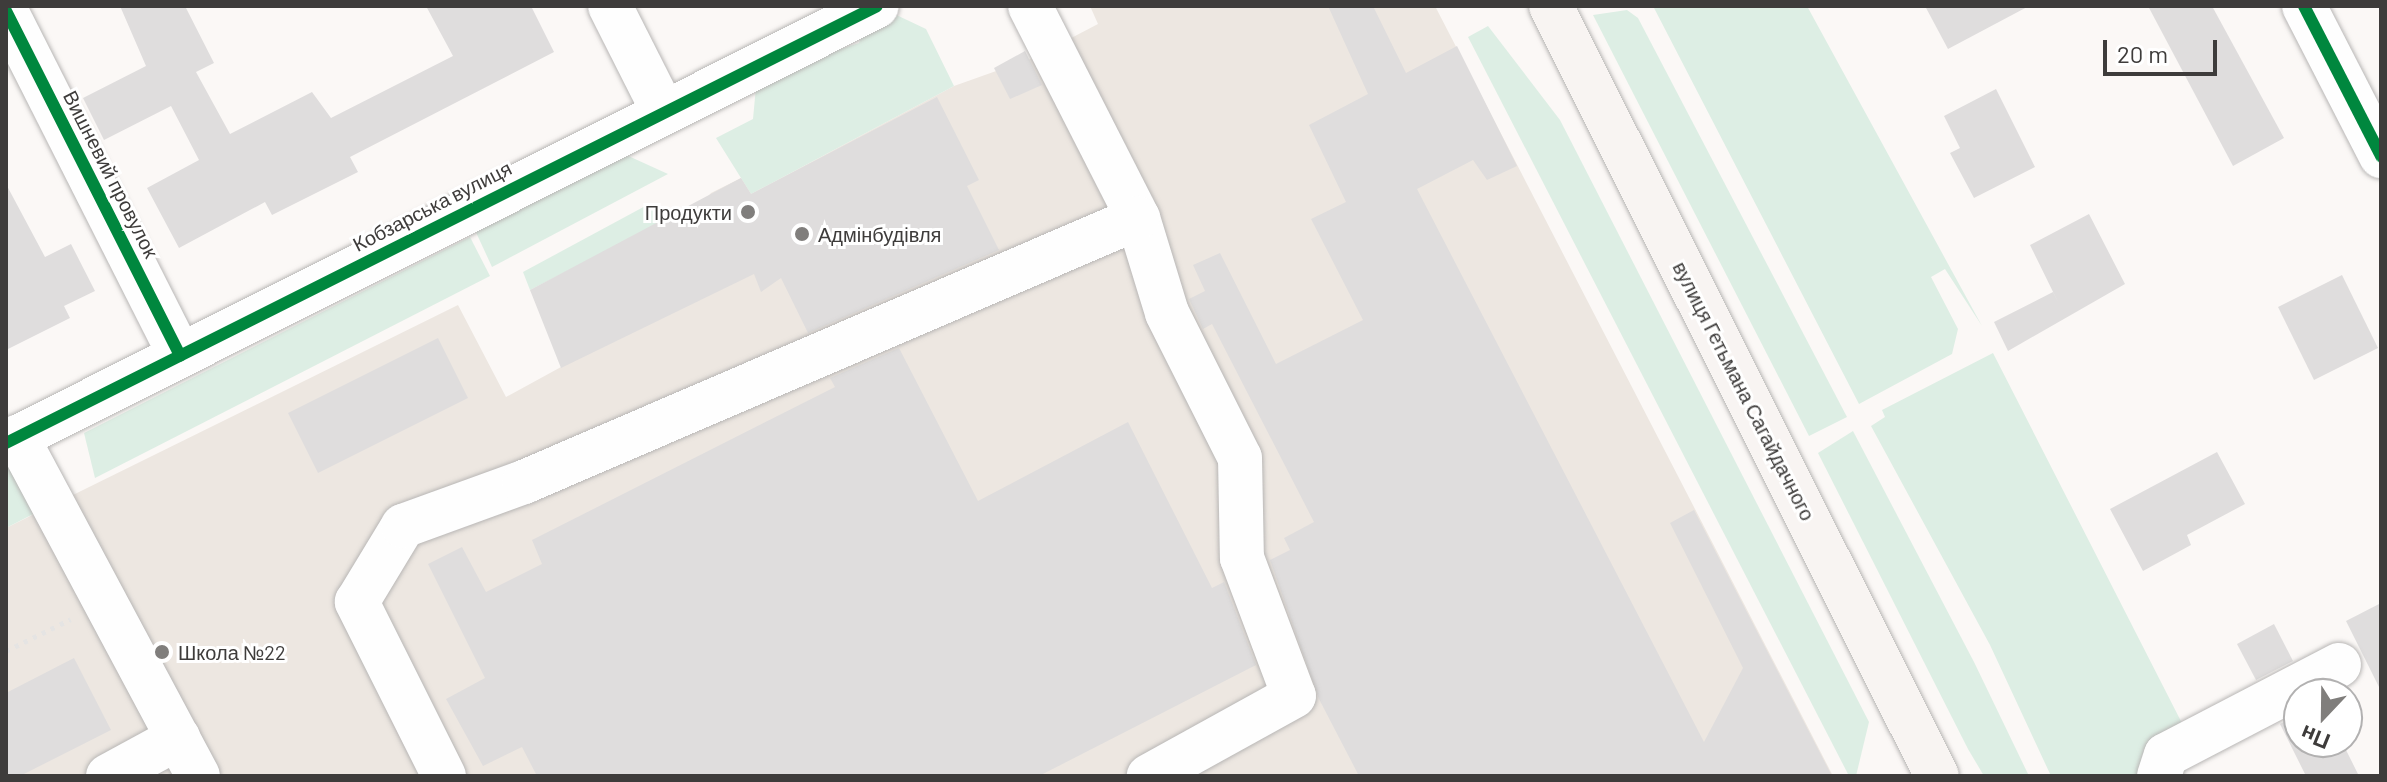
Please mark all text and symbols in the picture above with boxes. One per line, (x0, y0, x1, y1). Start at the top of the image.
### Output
scale bar (2107, 24, 2221, 74)
text: 20 m (2117, 39, 2168, 68)
street label: Вишневий провулок (58, 86, 164, 262)
street label: Кобзарська вулиця (349, 156, 515, 256)
place label: Продукти (645, 200, 732, 224)
marker: Продукти (739, 203, 757, 221)
place label: Адмінбудівля (818, 222, 941, 246)
marker: Адмінбудівля (793, 225, 811, 243)
street label: вулиця Гетьмана Сагайдачного (1668, 258, 1820, 524)
place label: Школа №22 (178, 640, 286, 664)
marker: Школа №22 (153, 643, 171, 661)
north arrow (2283, 678, 2363, 758)
text: Пн (2296, 721, 2333, 756)

